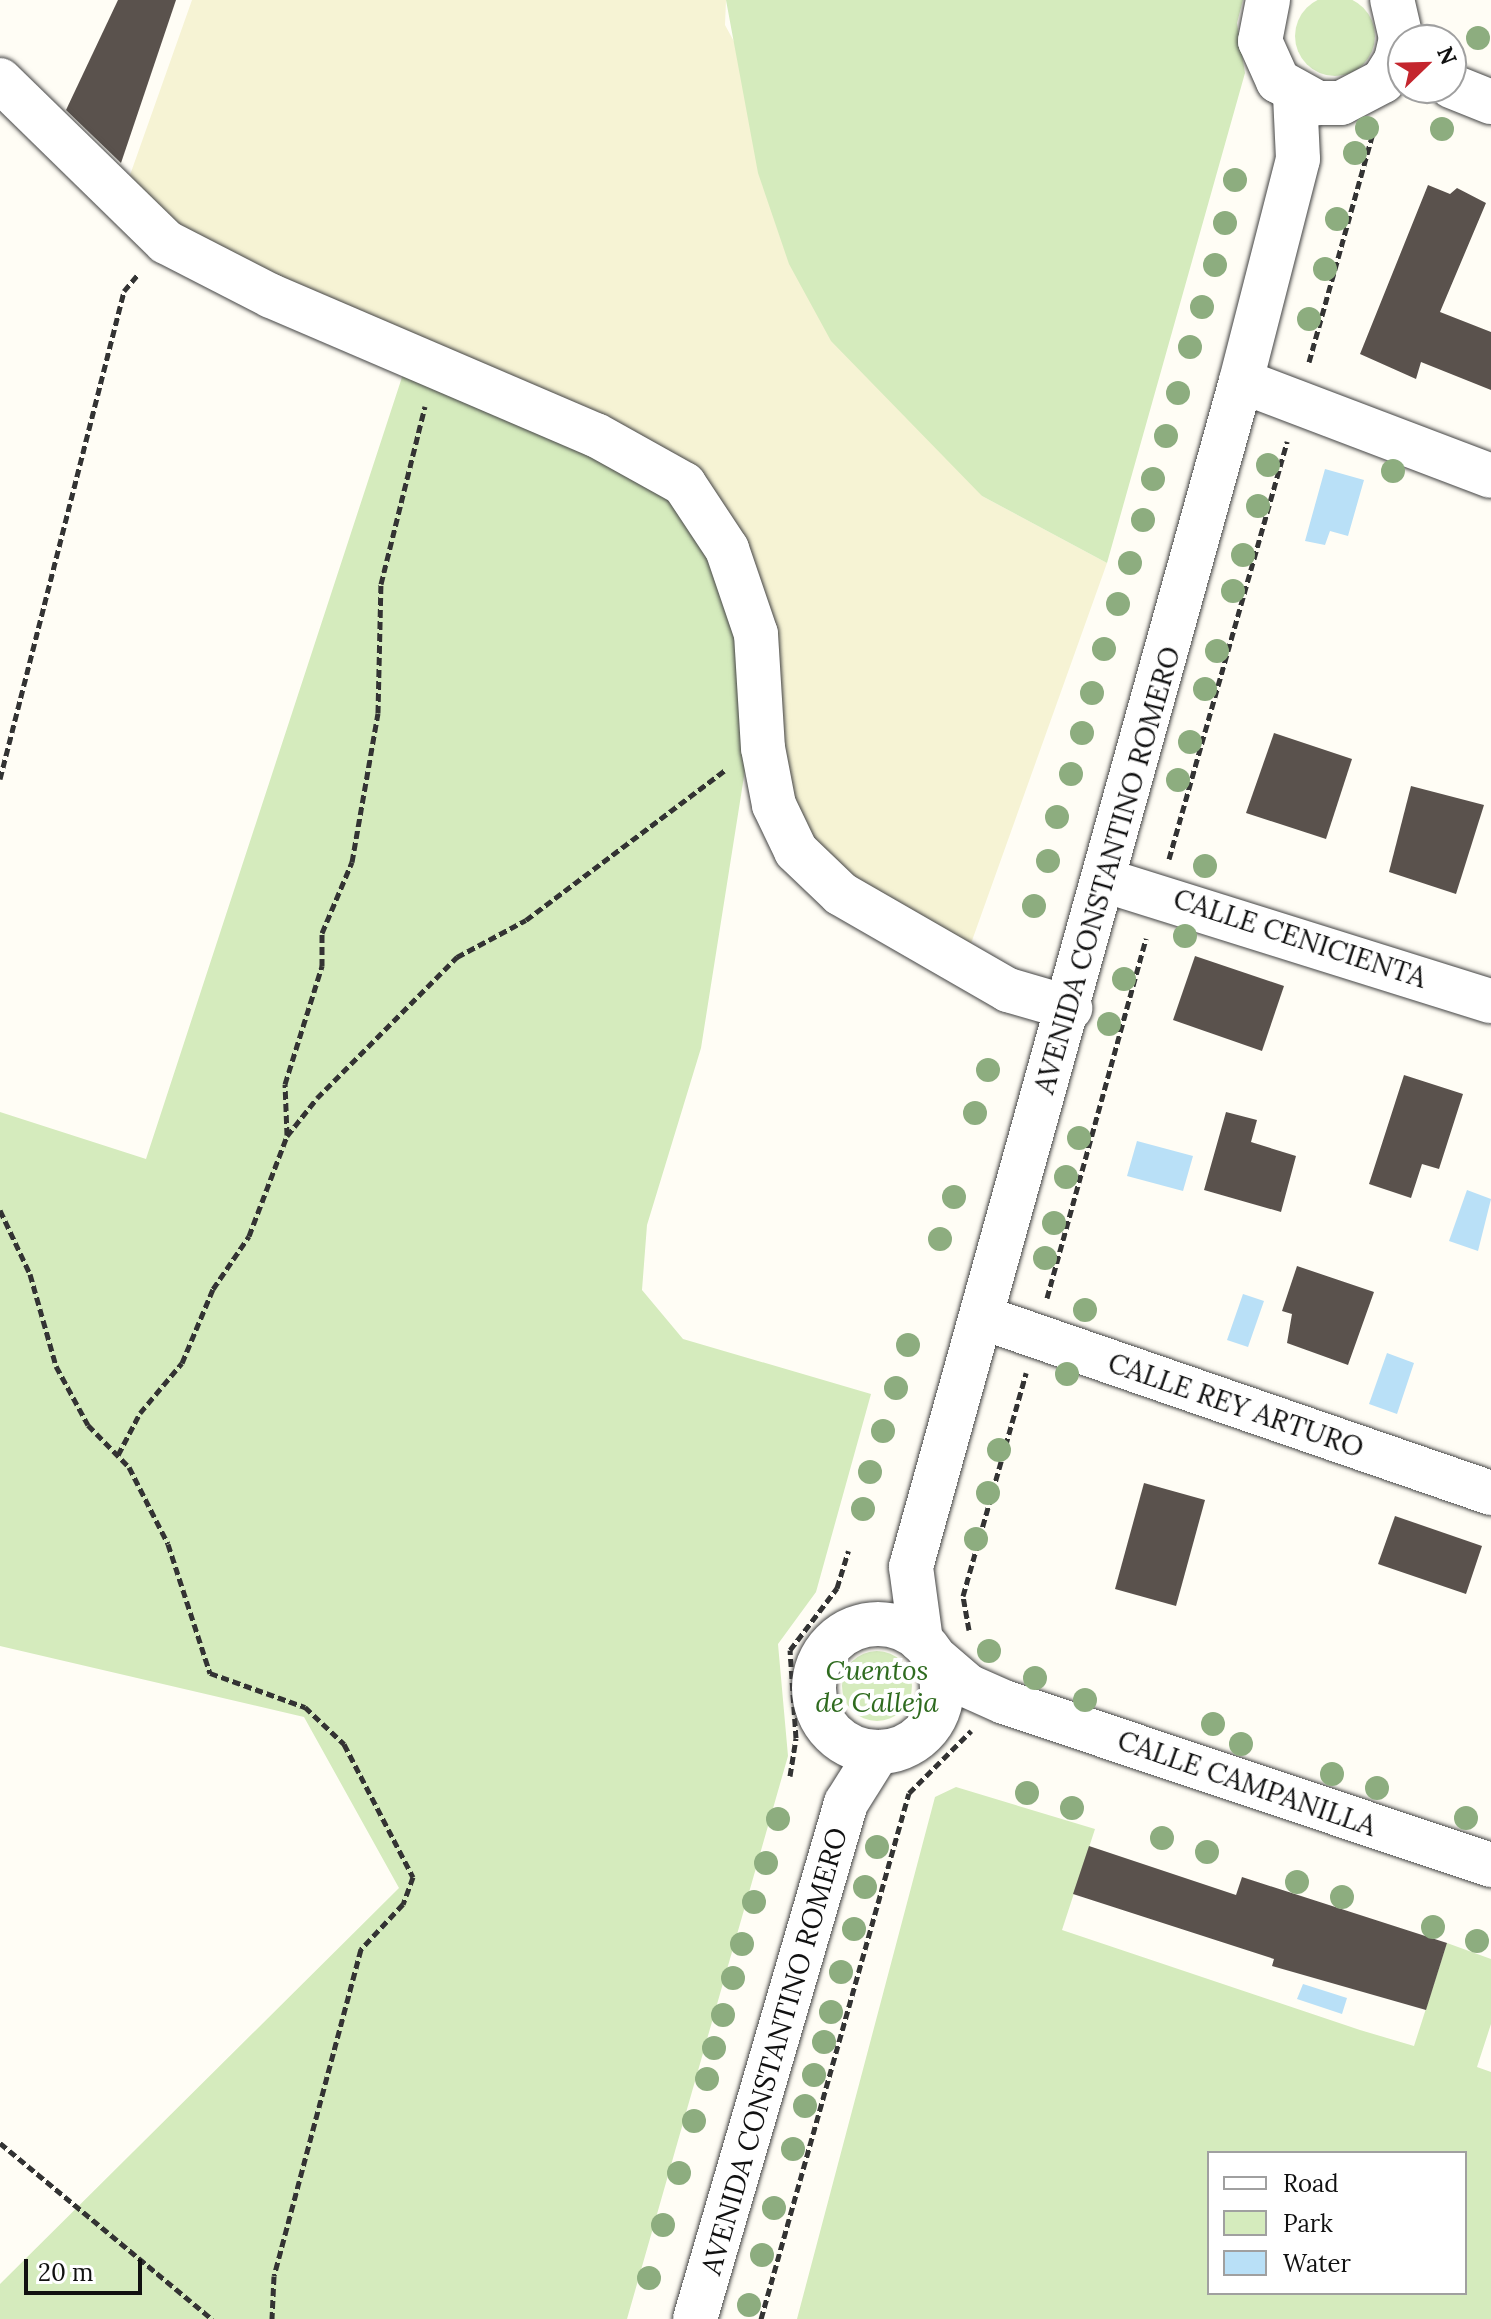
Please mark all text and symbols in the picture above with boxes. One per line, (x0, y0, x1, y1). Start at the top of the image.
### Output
north arrow (1387, 24, 1467, 104)
text: N (1431, 42, 1463, 69)
street label: AVENIDA CONSTANTINO ROMERO (1027, 642, 1187, 1098)
street label: CALLE CENICIENTA (1169, 881, 1431, 995)
street label: CALLE REY ARTURO (1104, 1345, 1368, 1465)
park label: Cuentos de Calleja (815, 1653, 939, 1719)
street label: CALLE CAMPANILLA (1113, 1723, 1381, 1843)
street label: AVENIDA CONSTANTINO ROMERO (694, 1823, 854, 2279)
legend (1207, 2151, 1467, 2295)
text: Road (1283, 2168, 1339, 2199)
text: Park (1283, 2208, 1333, 2239)
scale bar (28, 2243, 146, 2293)
text: Water (1283, 2248, 1351, 2279)
text: 20 m (38, 2257, 94, 2288)

